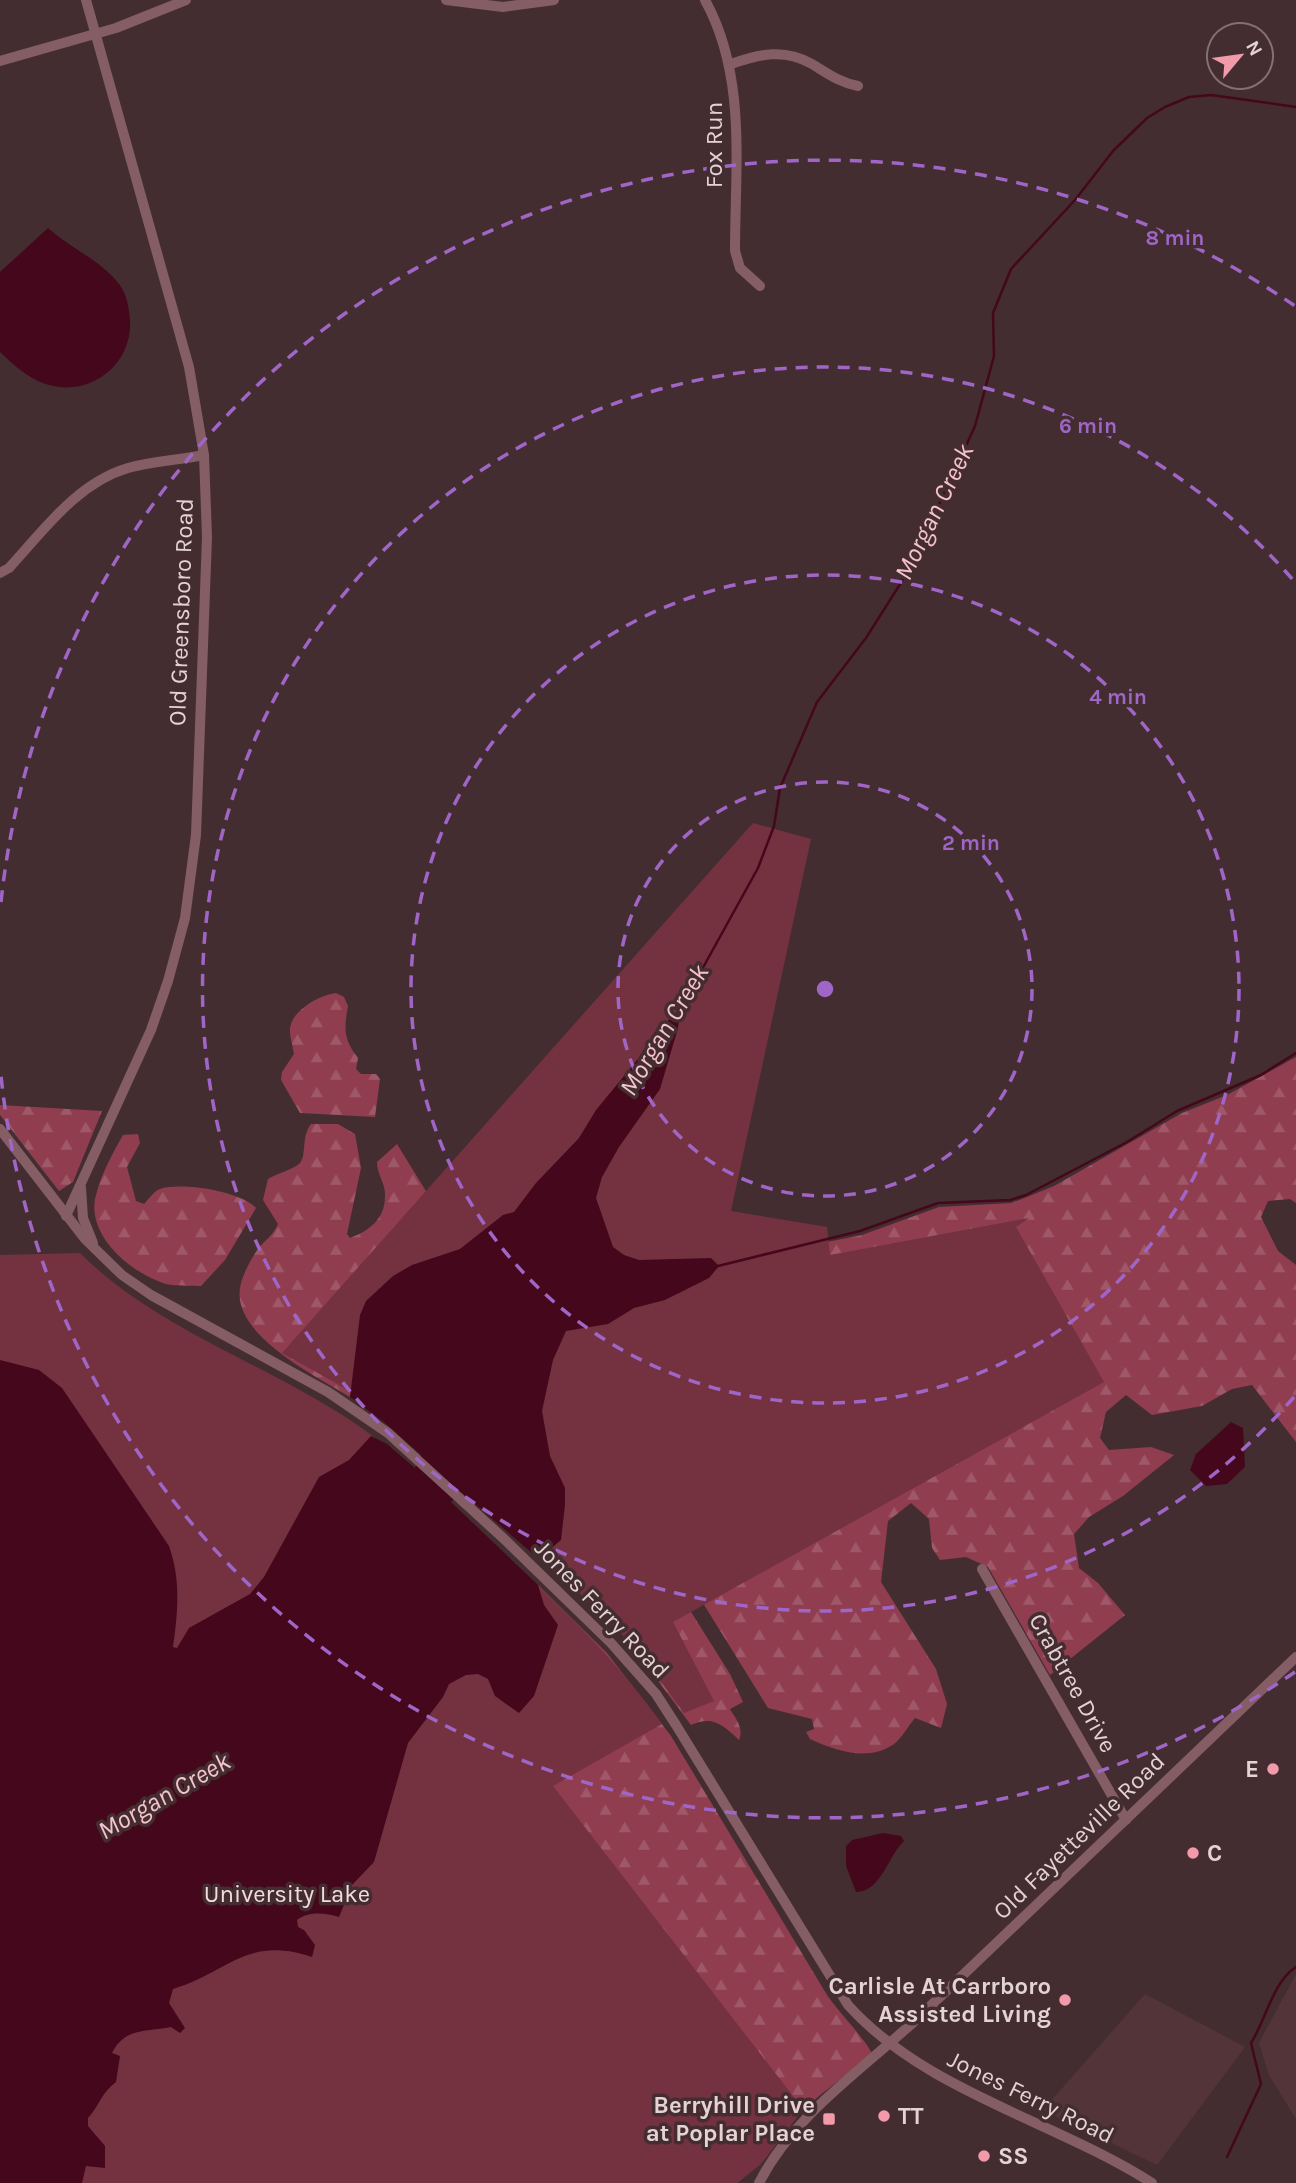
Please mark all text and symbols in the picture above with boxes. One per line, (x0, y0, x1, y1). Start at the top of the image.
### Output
north arrow (1205, 21, 1275, 91)
text: N (1241, 37, 1267, 60)
street label: Fox Run (700, 102, 728, 188)
text: 8 min (1146, 226, 1204, 250)
text: 6 min (1059, 414, 1117, 438)
water label: Morgan Creek (888, 438, 981, 585)
street label: Old Greensboro Road (163, 498, 199, 726)
text: 4 min (1089, 685, 1147, 709)
text: 2 min (942, 831, 1000, 855)
water label: Morgan Creek (613, 958, 716, 1101)
centre of rings (813, 977, 837, 1001)
street label: Jones Ferry Road (529, 1534, 675, 1684)
street label: Crabtree Drive (1023, 1608, 1123, 1758)
water label: Morgan Creek (92, 1745, 236, 1846)
street label: Old Fayetteville Road (988, 1747, 1170, 1925)
place label: E (1245, 1755, 1259, 1783)
marker: E (1265, 1761, 1281, 1777)
place label: C (1207, 1839, 1222, 1867)
marker: C (1185, 1845, 1201, 1861)
park label: University Lake (204, 1880, 370, 1908)
place label: Carlisle At Carrboro Assisted Living (828, 1972, 1051, 2028)
marker: Carlisle At Carrboro Assisted Living (1057, 1992, 1073, 2008)
street label: Jones Ferry Road (943, 2045, 1119, 2149)
place label: Berryhill Drive at Poplar Place (646, 2091, 815, 2147)
place label: TT (898, 2102, 924, 2130)
marker: TT (876, 2108, 892, 2124)
marker: Berryhill Drive at Poplar Place (821, 2111, 837, 2127)
place label: SS (998, 2142, 1029, 2170)
marker: SS (976, 2148, 992, 2164)

